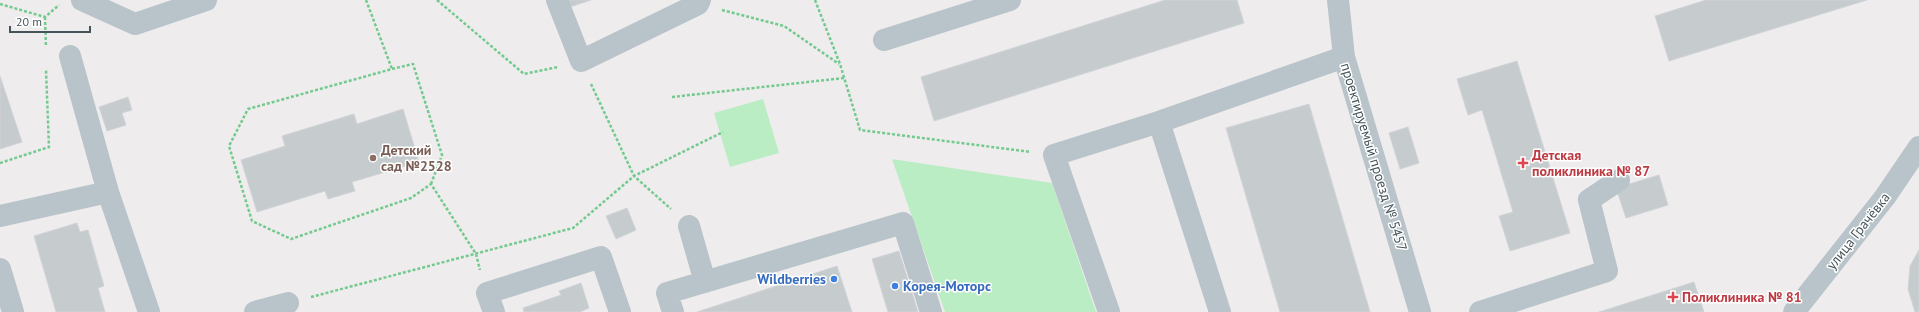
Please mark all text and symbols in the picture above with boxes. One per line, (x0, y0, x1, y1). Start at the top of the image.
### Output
scale bar (10, 8, 90, 34)
text: 20 m (16, 14, 42, 29)
street label: проектируемый проезд № 5457 (1337, 61, 1411, 253)
place label: Детский сад №2528 (381, 141, 452, 175)
place label: Детская поликлиника № 87 (1532, 146, 1650, 180)
marker: Детский сад №2528 (368, 153, 378, 163)
marker: Детская поликлиника № 87 (1517, 157, 1529, 169)
street label: улица Грачёвка (1822, 189, 1894, 273)
place label: Wildberries (757, 270, 826, 288)
marker: Wildberries (829, 274, 839, 284)
place label: Корея-Моторс (903, 277, 991, 295)
marker: Корея-Моторс (890, 281, 900, 291)
place label: Поликлиника № 81 (1682, 288, 1802, 306)
marker: Поликлиника № 81 (1667, 291, 1679, 303)

